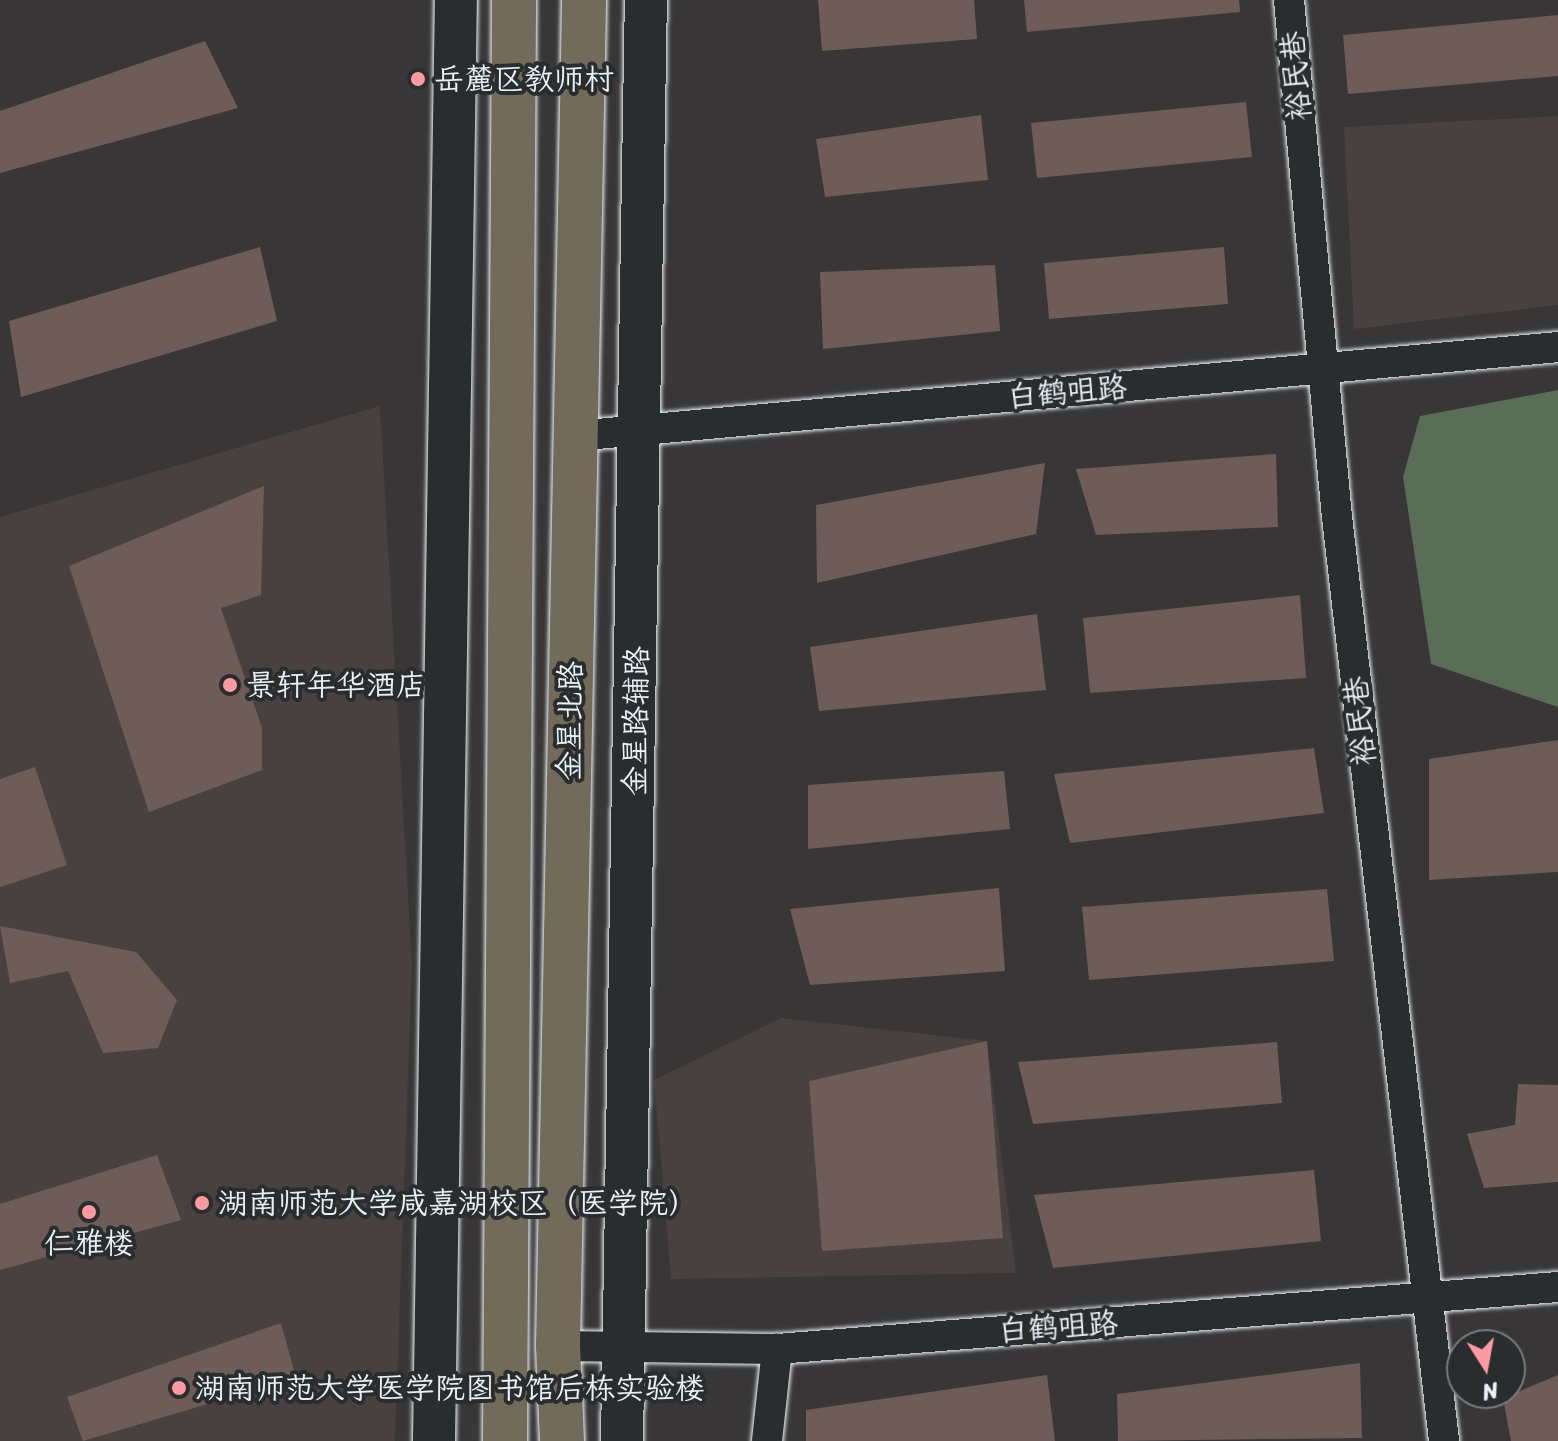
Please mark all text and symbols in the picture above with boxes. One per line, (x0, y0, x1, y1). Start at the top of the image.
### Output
street label: 裕民巷 (1274, 30, 1318, 122)
place label: 岳麓区教师村 (434, 61, 614, 97)
marker: 岳麓区教师村 (409, 70, 427, 88)
street label: 白鹤咀路 (1006, 369, 1128, 415)
street label: 金星路辅路 (617, 646, 655, 796)
street label: 金星北路 (551, 661, 589, 781)
place label: 景轩年华酒店 (246, 667, 426, 703)
street label: 裕民巷 (1337, 674, 1383, 768)
marker: 景轩年华酒店 (221, 676, 239, 694)
place label: 湖南师范大学咸嘉湖校区（医学院） (218, 1185, 698, 1221)
marker: 湖南师范大学咸嘉湖校区（医学院） (193, 1194, 211, 1212)
marker: 仁雅楼 (80, 1203, 98, 1221)
place label: 仁雅楼 (44, 1225, 134, 1261)
street label: 白鹤咀路 (997, 1305, 1119, 1349)
north arrow (1446, 1329, 1526, 1409)
place label: 湖南师范大学医学院图书馆后栋实验楼 (195, 1370, 705, 1406)
text: N (1479, 1370, 1501, 1412)
marker: 湖南师范大学医学院图书馆后栋实验楼 (170, 1379, 188, 1397)

